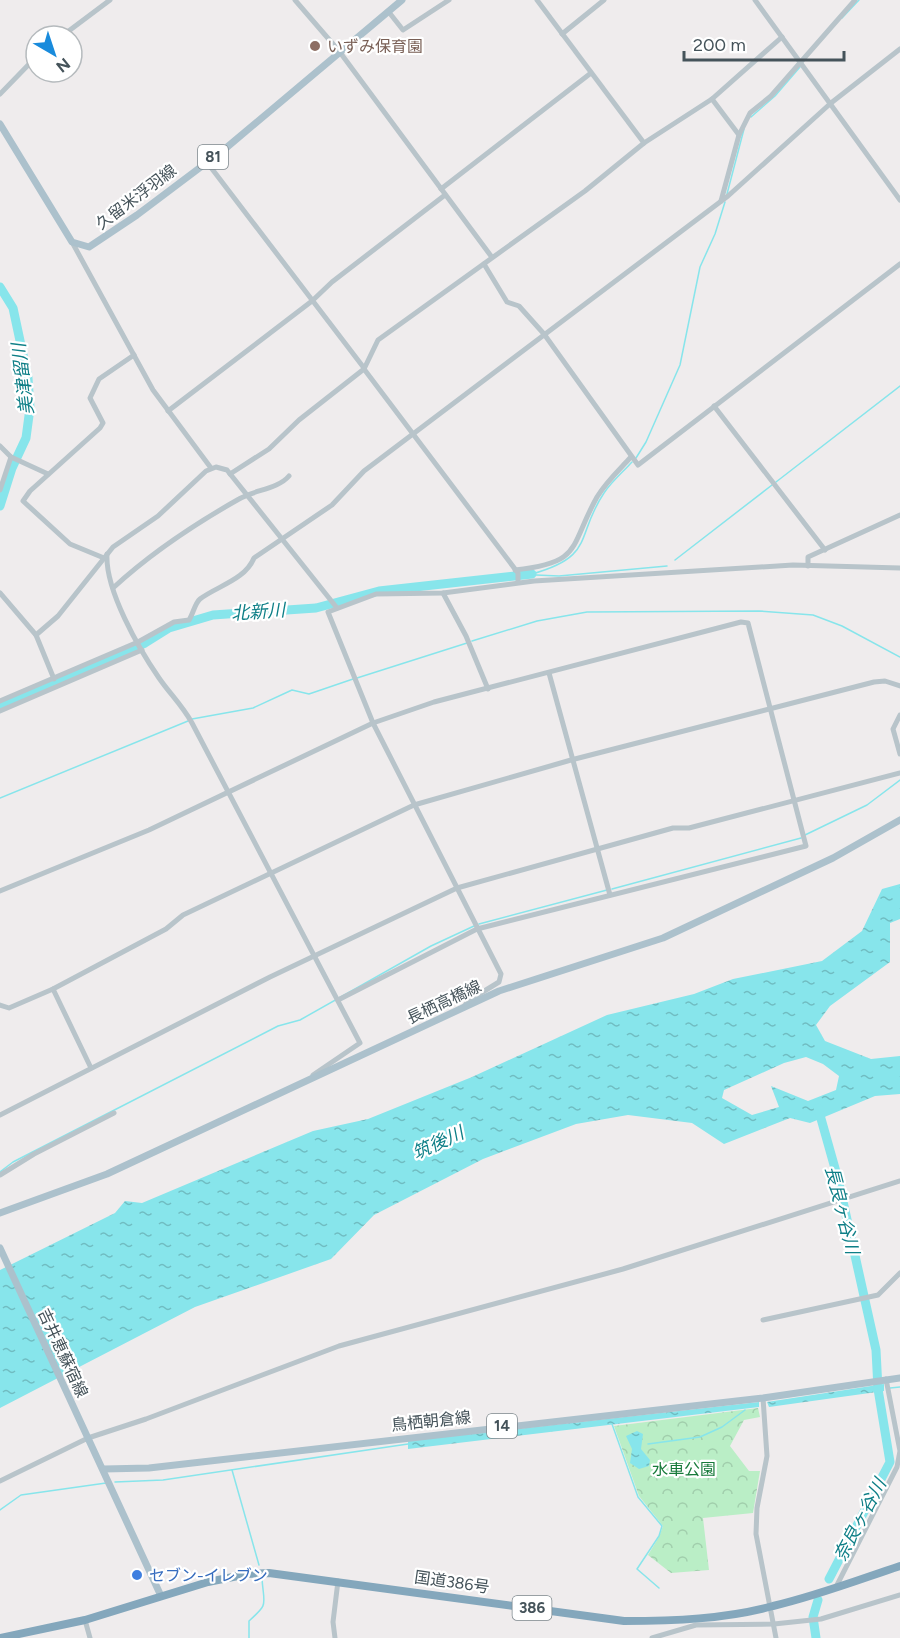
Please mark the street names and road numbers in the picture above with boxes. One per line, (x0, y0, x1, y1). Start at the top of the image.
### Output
road number: 81 (198, 145, 228, 169)
street label: 久留米浮羽線 (92, 161, 180, 233)
street label: 長栖高橋線 (404, 976, 484, 1028)
street label: 吉井恵蘇宿線 (34, 1305, 92, 1401)
street label: 鳥栖朝倉線 (390, 1407, 472, 1435)
road number: 14 (487, 1414, 517, 1438)
street label: 国道386号 (413, 1567, 491, 1597)
road number: 386 (512, 1596, 552, 1620)

